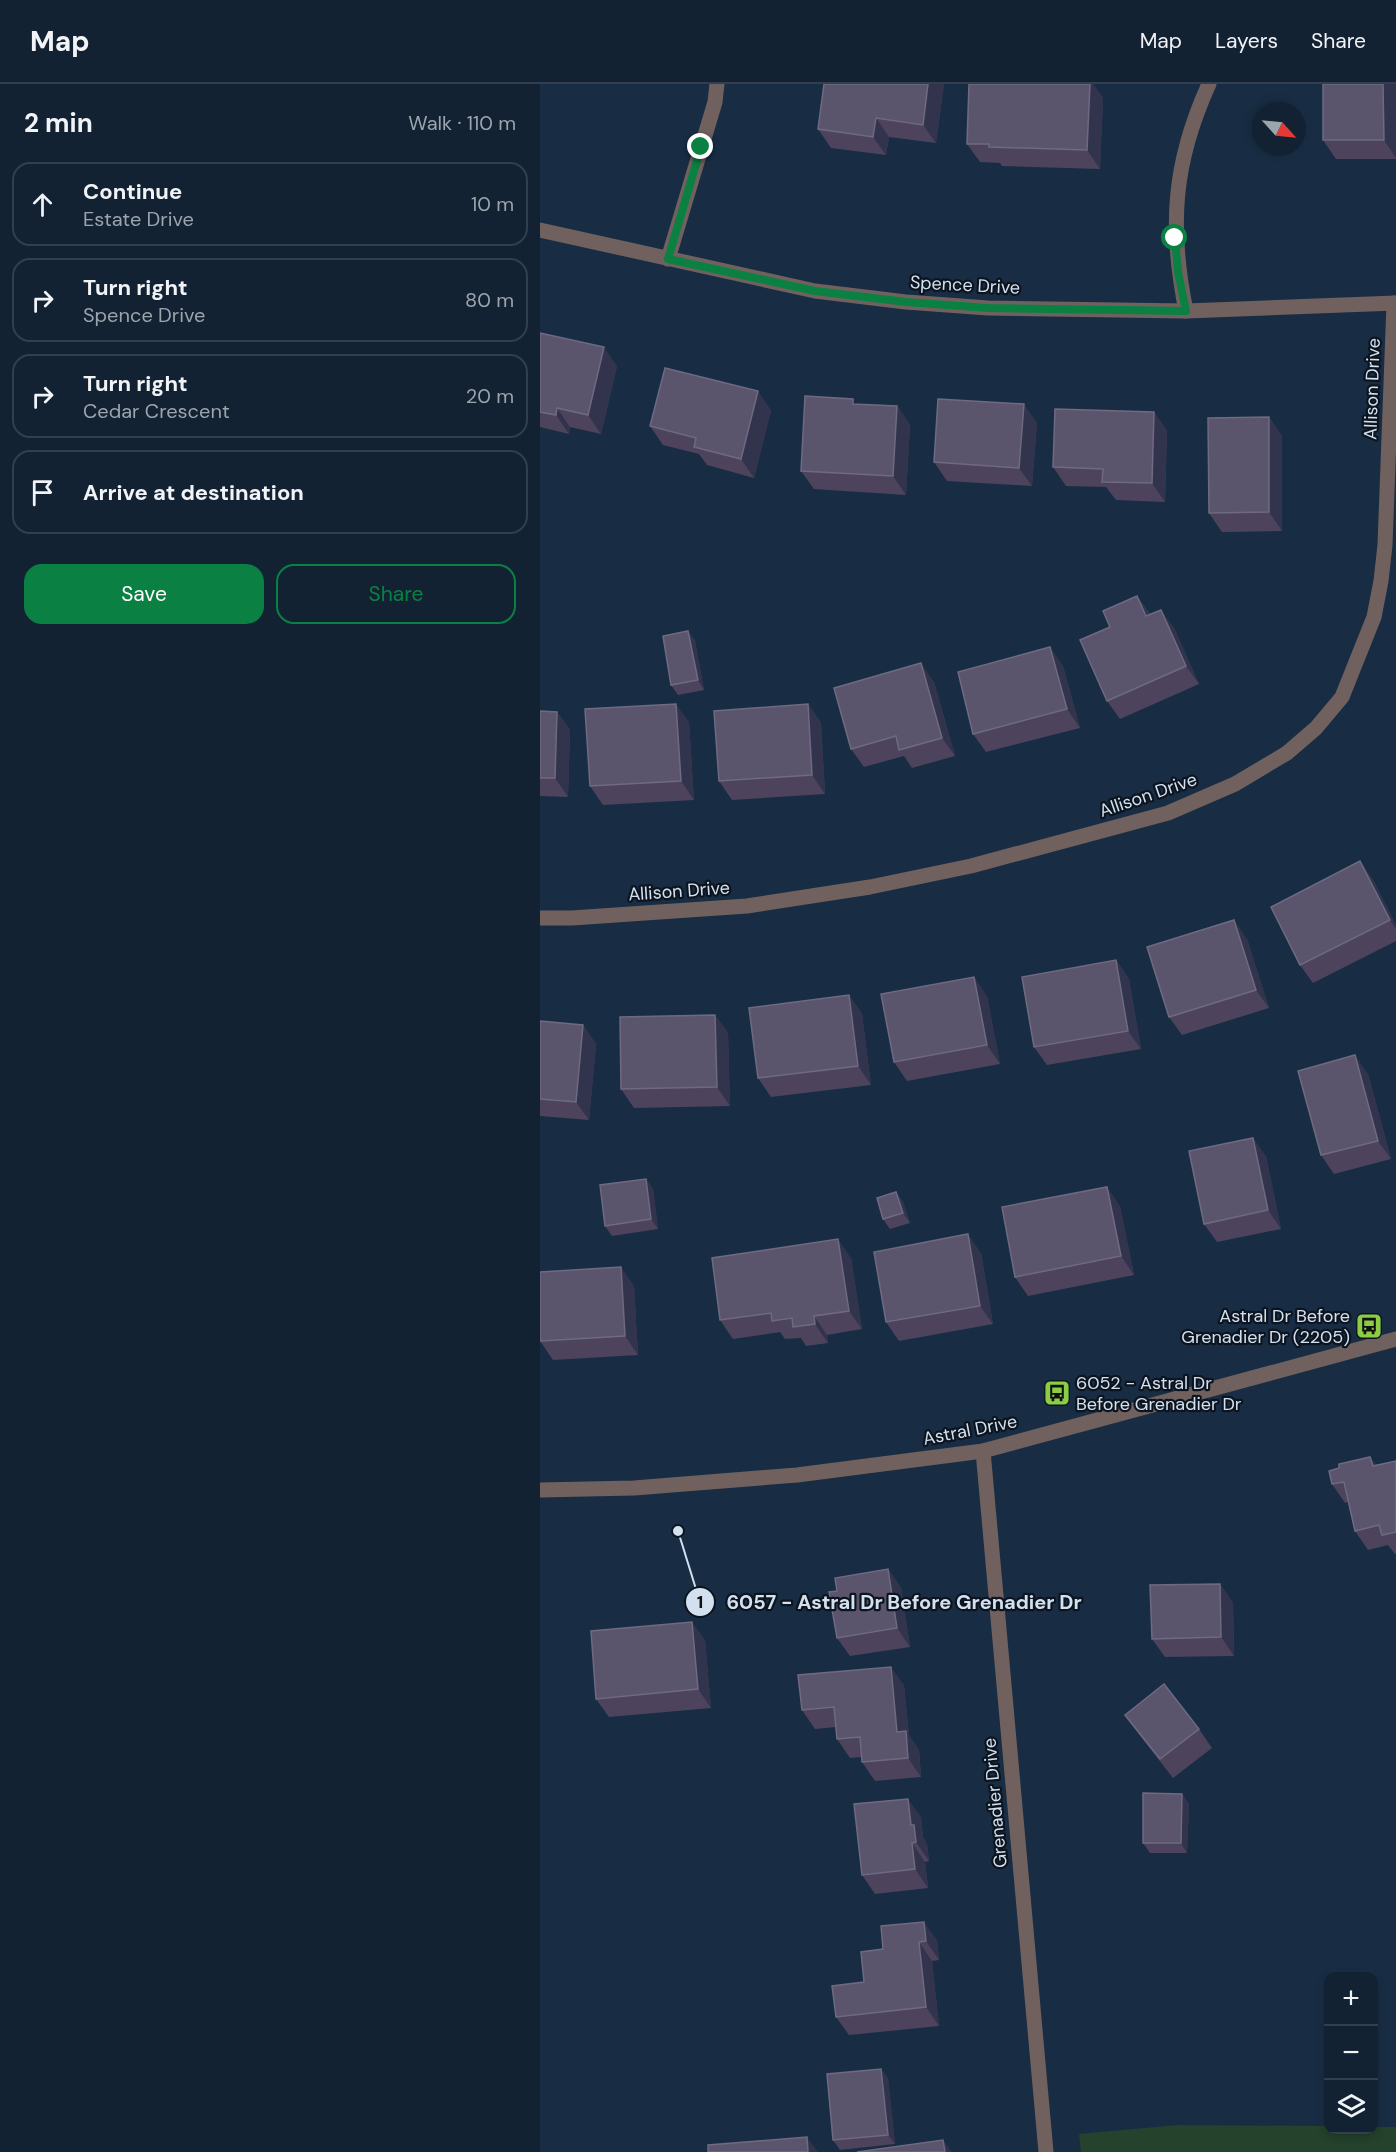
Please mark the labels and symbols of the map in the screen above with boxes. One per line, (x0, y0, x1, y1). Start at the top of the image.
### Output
north arrow (1252, 102, 1306, 156)
route end (687, 133, 713, 159)
route start (1161, 224, 1187, 250)
street label: Spence Drive (909, 270, 1021, 300)
street label: Allison Drive (1358, 338, 1386, 440)
street label: Allison Drive (1096, 767, 1200, 823)
street label: Allison Drive (627, 875, 731, 907)
place label: Astral Dr Before Grenadier Dr (2205) (1181, 1304, 1350, 1349)
bus stop icon: Astral Dr Before Grenadier Dr (2205) (1354, 1311, 1384, 1341)
place label: 6052 - Astral Dr Before Grenadier Dr (1076, 1371, 1242, 1416)
bus stop icon: 6052 - Astral Dr Before Grenadier Dr (1042, 1378, 1072, 1408)
street label: Astral Drive (921, 1409, 1019, 1451)
callout: 6057 - Astral Dr Before Grenadier Dr (685, 1583, 1094, 1621)
text: 6057 - Astral Dr Before Grenadier Dr (726, 1589, 1082, 1615)
text: 1 (697, 1590, 703, 1614)
street label: Grenadier Drive (977, 1737, 1013, 1869)

